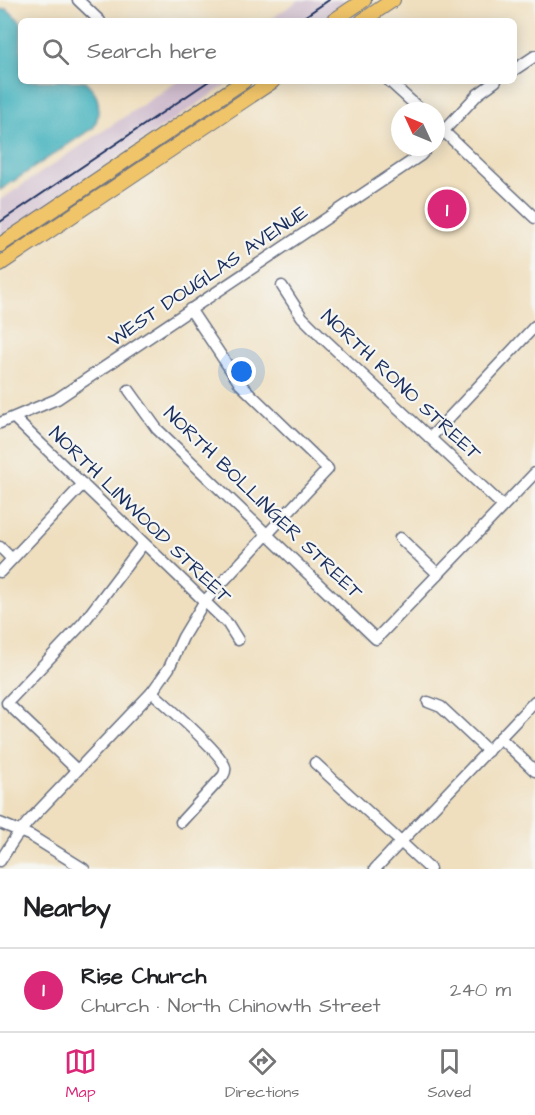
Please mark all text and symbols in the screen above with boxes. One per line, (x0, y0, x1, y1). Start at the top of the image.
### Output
search box (18, 18, 517, 84)
icon: search (39, 35, 72, 68)
text: Search here (87, 36, 217, 67)
north arrow (391, 102, 445, 156)
pin: 1 (428, 186, 466, 232)
street label: WEST DOUGLAS AVENUE (102, 198, 314, 354)
street label: NORTH RONO STREET (315, 303, 488, 467)
your location (227, 357, 256, 386)
street label: NORTH BOLLINGER STREET (157, 400, 369, 606)
street label: NORTH LINWOOD STREET (42, 420, 238, 610)
text: Nearby (24, 890, 111, 926)
text: Rise Church (81, 961, 206, 992)
text: 1 (42, 976, 45, 1004)
text: 240 m (450, 976, 511, 1004)
text: Church · North Chinowth Street (81, 992, 381, 1020)
tab: Map (64, 1045, 97, 1103)
tab: Directions (225, 1045, 299, 1103)
tab: Saved (427, 1045, 471, 1103)

